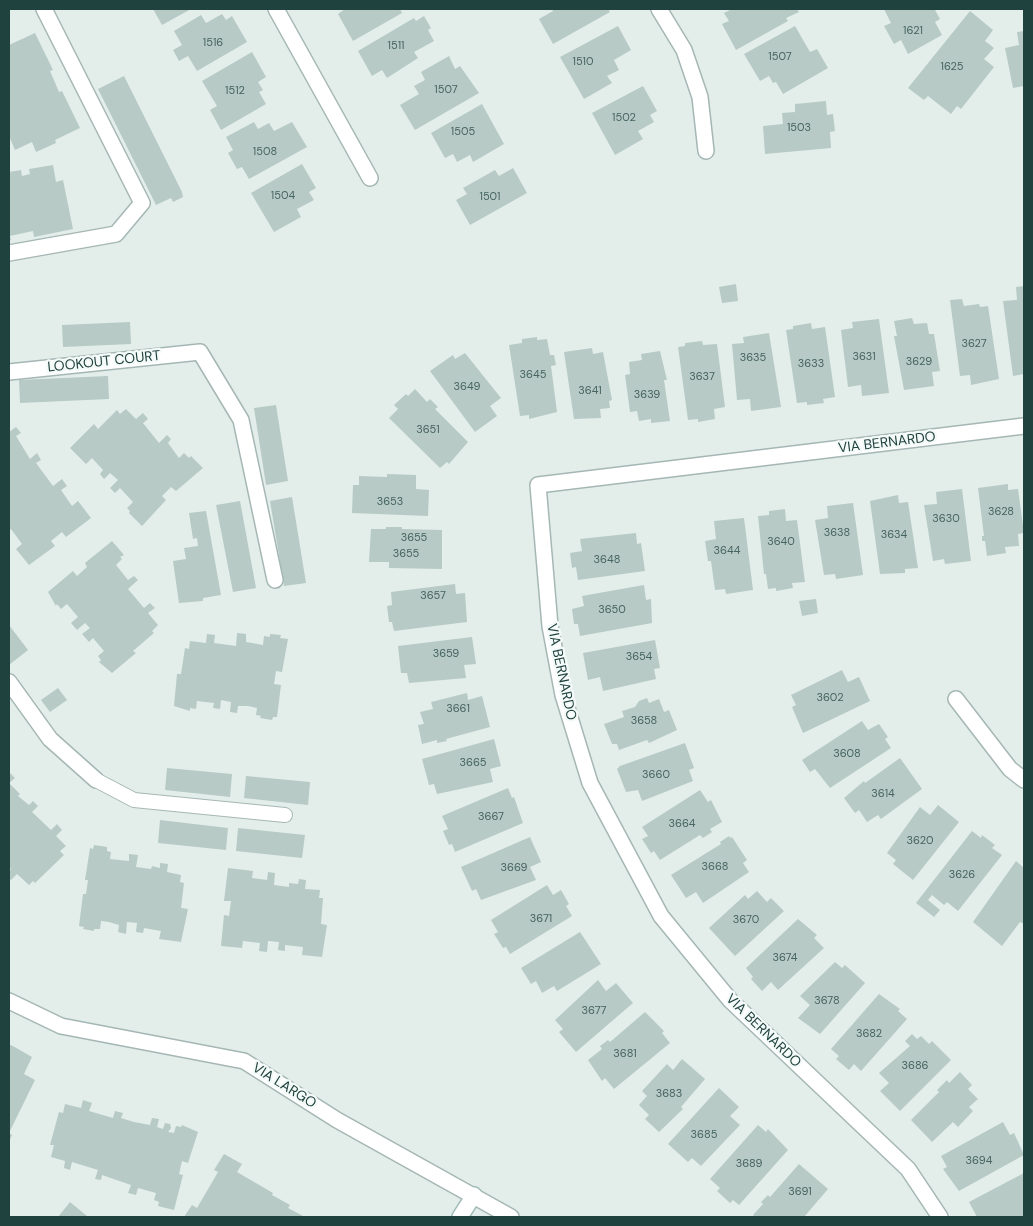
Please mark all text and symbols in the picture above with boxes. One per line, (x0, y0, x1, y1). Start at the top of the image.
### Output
house number: 1621 (903, 24, 923, 38)
house number: 1516 (203, 36, 223, 50)
house number: 1511 (387, 39, 405, 53)
house number: 1507 (768, 50, 792, 64)
house number: 1510 (572, 55, 594, 69)
house number: 1625 (940, 60, 964, 74)
house number: 1507 (434, 83, 458, 97)
house number: 1512 (225, 84, 245, 98)
house number: 1502 (612, 111, 636, 125)
house number: 1503 (787, 121, 811, 135)
house number: 1505 (451, 125, 475, 139)
house number: 1508 (253, 145, 277, 159)
house number: 1504 (271, 189, 295, 203)
house number: 1501 (479, 190, 501, 204)
house number: 3627 (961, 337, 987, 351)
street label: LOOKOUT COURT (47, 348, 161, 376)
house number: 3631 (852, 350, 876, 364)
house number: 3635 (740, 351, 766, 365)
house number: 3629 (906, 355, 932, 369)
house number: 3633 (798, 357, 824, 371)
house number: 3645 (520, 368, 546, 382)
house number: 3637 (689, 370, 715, 384)
house number: 3649 (454, 380, 480, 394)
house number: 3641 (578, 384, 602, 398)
house number: 3639 (634, 388, 660, 402)
house number: 3651 (416, 423, 440, 437)
street label: VIA BERNARDO (837, 429, 937, 457)
house number: 3653 (377, 495, 403, 509)
house number: 3628 (988, 505, 1014, 519)
house number: 3630 (932, 512, 960, 526)
house number: 3638 (824, 526, 850, 540)
house number: 3634 (881, 528, 907, 542)
house number: 3655 (401, 531, 427, 545)
house number: 3640 (767, 535, 795, 549)
house number: 3644 (714, 544, 740, 558)
house number: 3655 (393, 547, 419, 561)
house number: 3648 (594, 553, 620, 567)
house number: 3657 (420, 589, 446, 603)
house number: 3650 (598, 603, 626, 617)
street label: VIA BERNARDO (543, 622, 579, 722)
house number: 3659 (433, 647, 459, 661)
house number: 3654 (626, 650, 652, 664)
house number: 3602 (816, 691, 844, 705)
house number: 3661 (446, 702, 470, 716)
house number: 3658 (631, 714, 657, 728)
house number: 3608 (833, 747, 861, 761)
house number: 3665 (460, 756, 486, 770)
house number: 3660 (642, 768, 670, 782)
house number: 3614 (871, 787, 895, 801)
house number: 3667 (478, 810, 504, 824)
house number: 3664 (669, 817, 695, 831)
house number: 3620 (907, 834, 933, 848)
house number: 3668 (701, 860, 729, 874)
house number: 3669 (500, 861, 528, 875)
house number: 3626 (949, 868, 975, 882)
house number: 3671 (530, 912, 552, 926)
house number: 3670 (733, 913, 759, 927)
house number: 3674 (772, 951, 798, 965)
street label: VIA BERNARDO (722, 991, 804, 1071)
house number: 3678 (814, 994, 840, 1008)
house number: 3677 (582, 1004, 606, 1018)
house number: 3682 (856, 1027, 882, 1041)
house number: 3681 (613, 1047, 637, 1061)
house number: 3686 (901, 1059, 929, 1073)
street label: VIA LARGO (249, 1060, 319, 1112)
house number: 3683 (656, 1087, 682, 1101)
house number: 3685 (691, 1128, 717, 1142)
house number: 3694 (966, 1154, 992, 1168)
house number: 3689 (736, 1157, 762, 1171)
house number: 3691 (788, 1185, 812, 1199)

